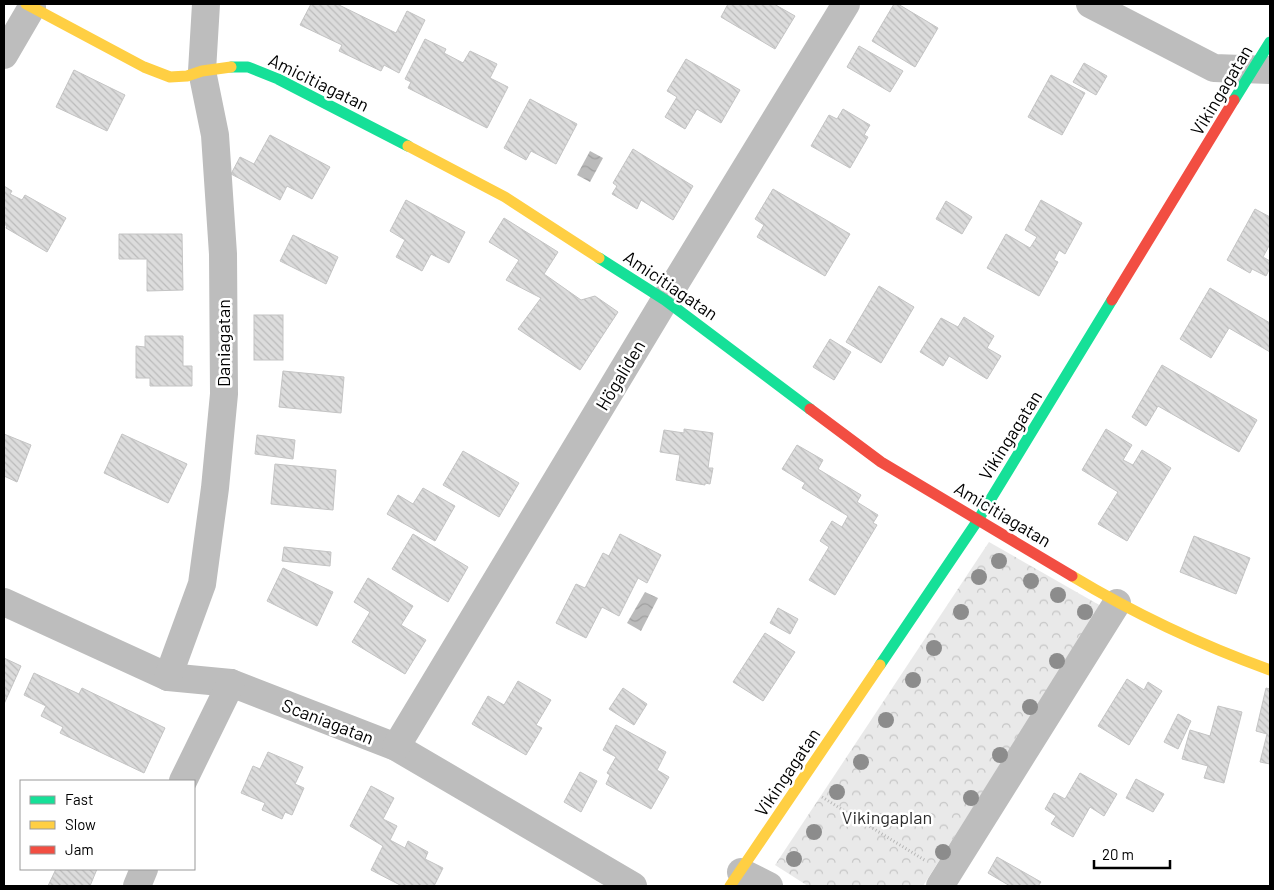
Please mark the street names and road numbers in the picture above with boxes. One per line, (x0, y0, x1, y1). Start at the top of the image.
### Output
street label: Vikingagatan (1185, 41, 1257, 139)
street label: Amicitiagatan (265, 48, 373, 116)
street label: Amicitiagatan (620, 245, 722, 325)
street label: Daniagatan (212, 299, 234, 387)
street label: Högaliden (590, 336, 650, 414)
street label: Vikingagatan (974, 386, 1046, 484)
street label: Amicitiagatan (951, 477, 1055, 551)
street label: Scaniagatan (279, 693, 377, 749)
street label: Vikingagatan (749, 724, 825, 820)

